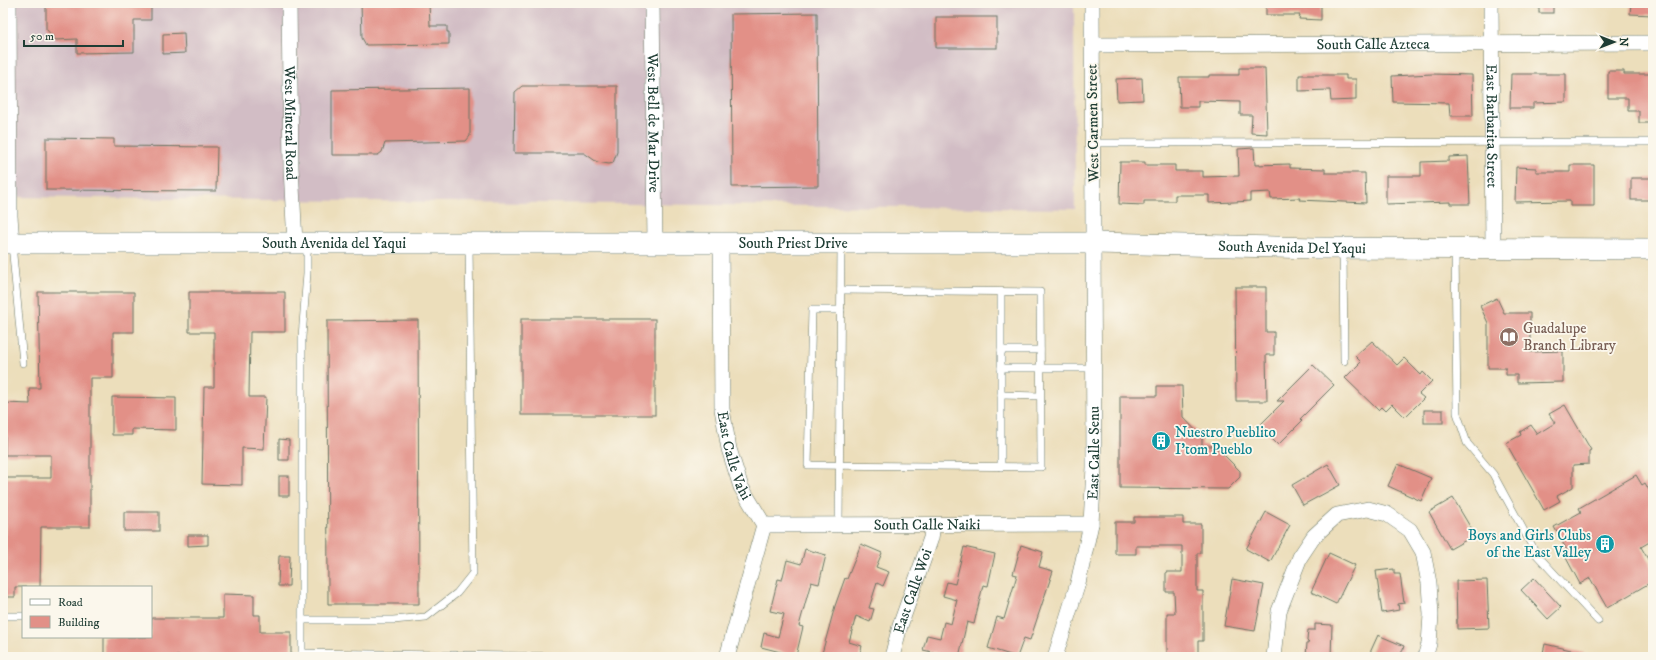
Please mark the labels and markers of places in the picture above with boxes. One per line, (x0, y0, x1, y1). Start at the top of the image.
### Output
place label: Guadalupe Branch Library (1523, 319, 1617, 355)
library icon: Guadalupe Branch Library (1498, 326, 1520, 348)
place label: Nuestro Pueblito I'tom Pueblo (1175, 423, 1276, 459)
building icon: Nuestro Pueblito I'tom Pueblo (1150, 430, 1172, 452)
place label: Boys and Girls Clubs of the East Valley (1468, 526, 1592, 562)
building icon: Boys and Girls Clubs of the East Valley (1594, 533, 1616, 555)

